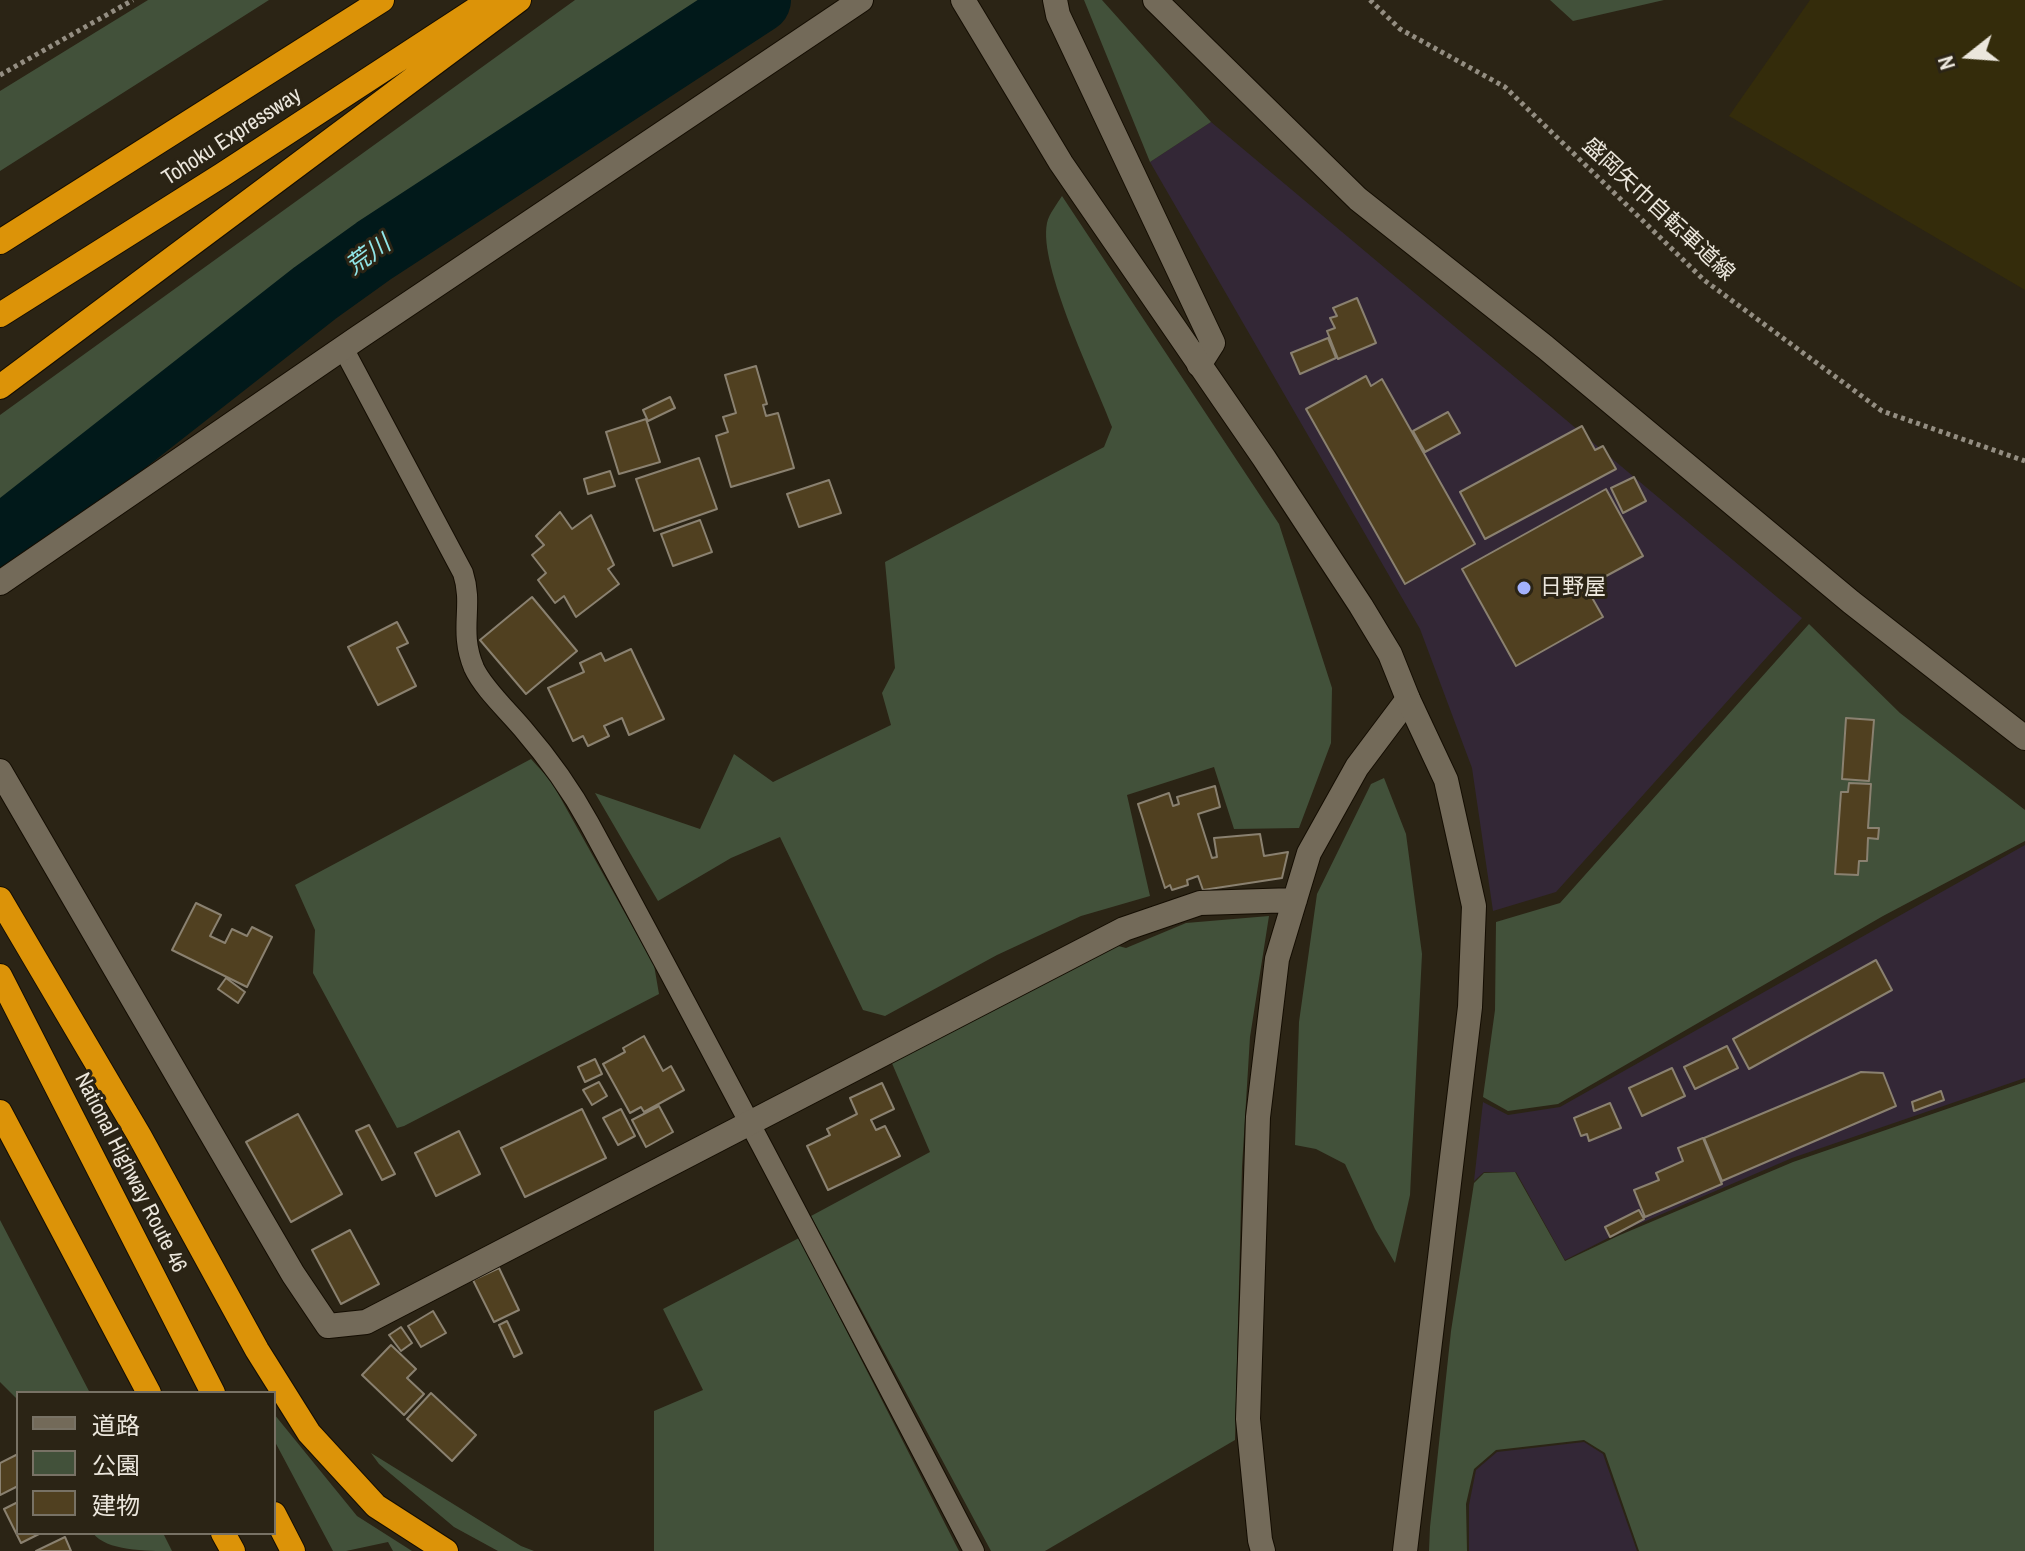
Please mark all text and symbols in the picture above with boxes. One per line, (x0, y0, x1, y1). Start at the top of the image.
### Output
north arrow (1929, 16, 2009, 96)
text: N (1930, 52, 1962, 74)
street label: Tohoku Expressway (158, 82, 306, 192)
street label: 盛岡矢巾自転車道線 (1577, 133, 1739, 287)
water label: 荒川 (341, 230, 397, 282)
place label: 日野屋 (1540, 575, 1606, 601)
marker: 日野屋 (1515, 579, 1533, 597)
street label: National Highway Route 46 (68, 1069, 192, 1277)
legend (16, 1391, 276, 1535)
text: 道路 (92, 1409, 140, 1441)
text: 公園 (92, 1449, 140, 1481)
text: 建物 (92, 1489, 140, 1521)

